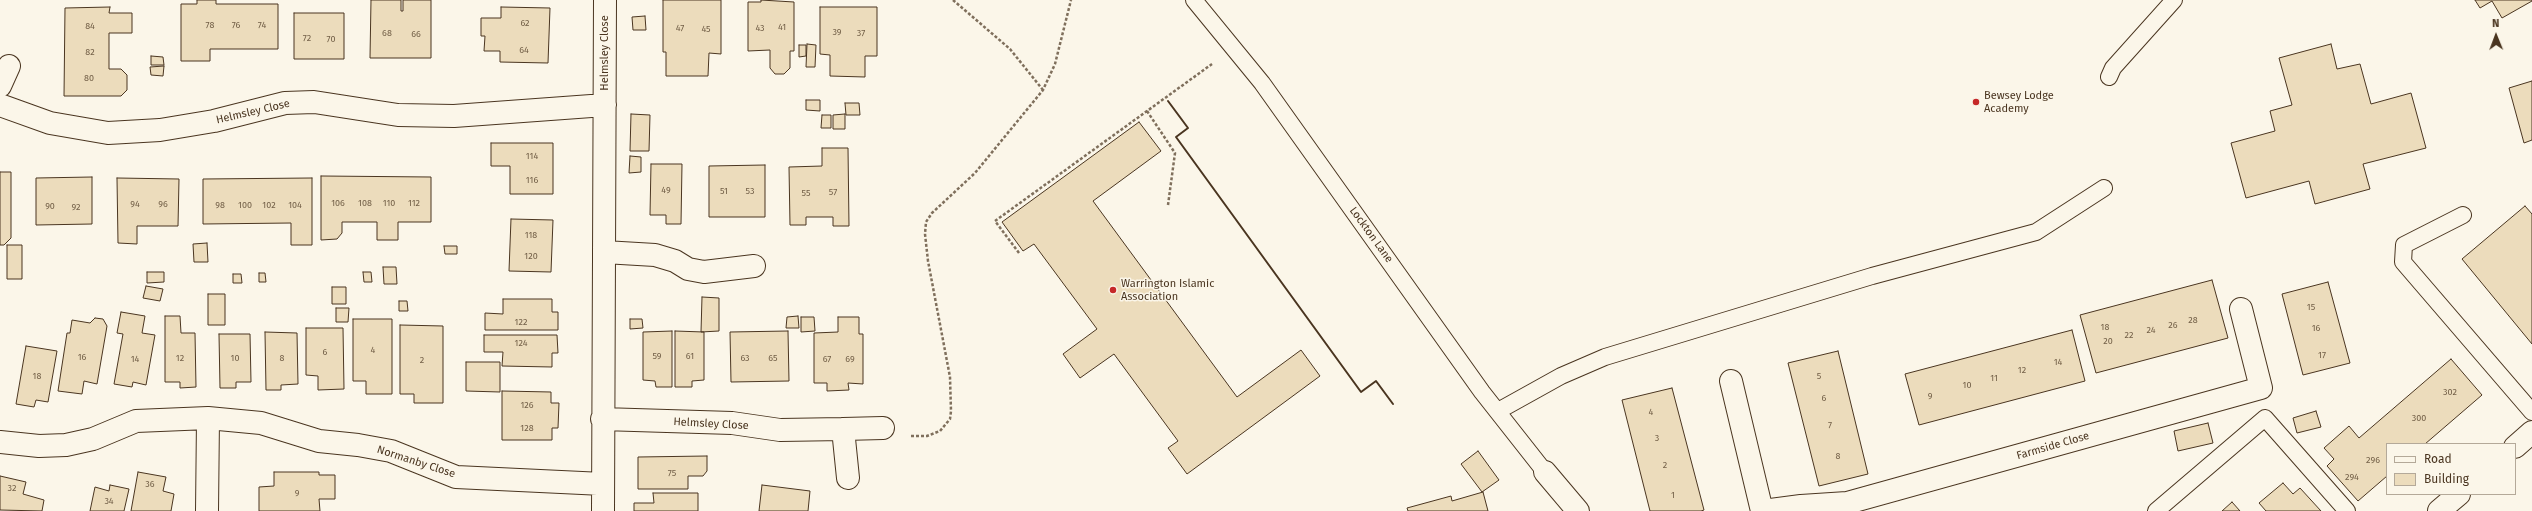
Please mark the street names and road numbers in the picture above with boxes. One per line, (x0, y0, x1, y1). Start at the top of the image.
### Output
street label: Helmsley Close (598, 15, 612, 91)
street label: Helmsley Close (215, 97, 291, 127)
street label: Lockton Lane (1346, 204, 1396, 266)
street label: Helmsley Close (673, 415, 749, 433)
street label: Farmside Close (2015, 429, 2091, 463)
street label: Normanby Close (375, 443, 457, 481)

